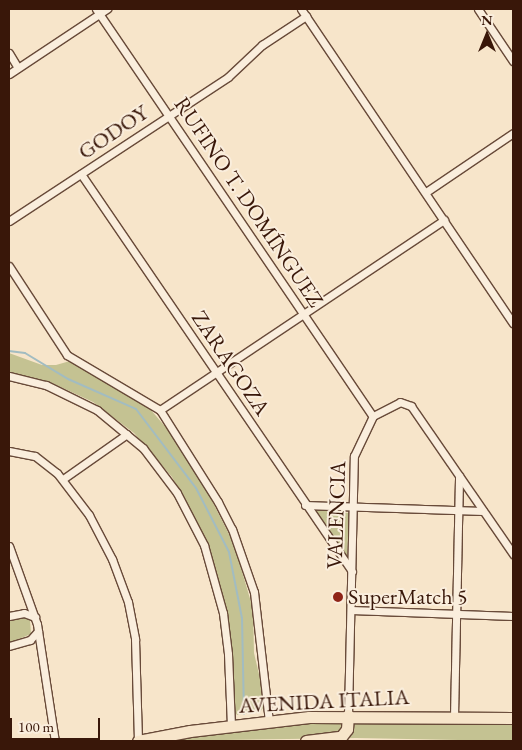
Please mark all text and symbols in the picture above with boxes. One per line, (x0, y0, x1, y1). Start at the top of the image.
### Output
north arrow (462, 10, 512, 60)
text: N (481, 11, 493, 29)
street label: RUFINO T. DOMÍNGUEZ (169, 92, 329, 312)
street label: GODOY (73, 99, 153, 165)
street label: ZARAGOZA (186, 305, 276, 421)
street label: VALENCIA (321, 460, 351, 570)
place label: SuperMatch 5 (348, 584, 467, 610)
marker: SuperMatch 5 (332, 591, 344, 603)
street label: AVENIDA ITALIA (238, 683, 410, 719)
scale bar (12, 708, 102, 740)
text: 100 m (18, 717, 54, 736)

